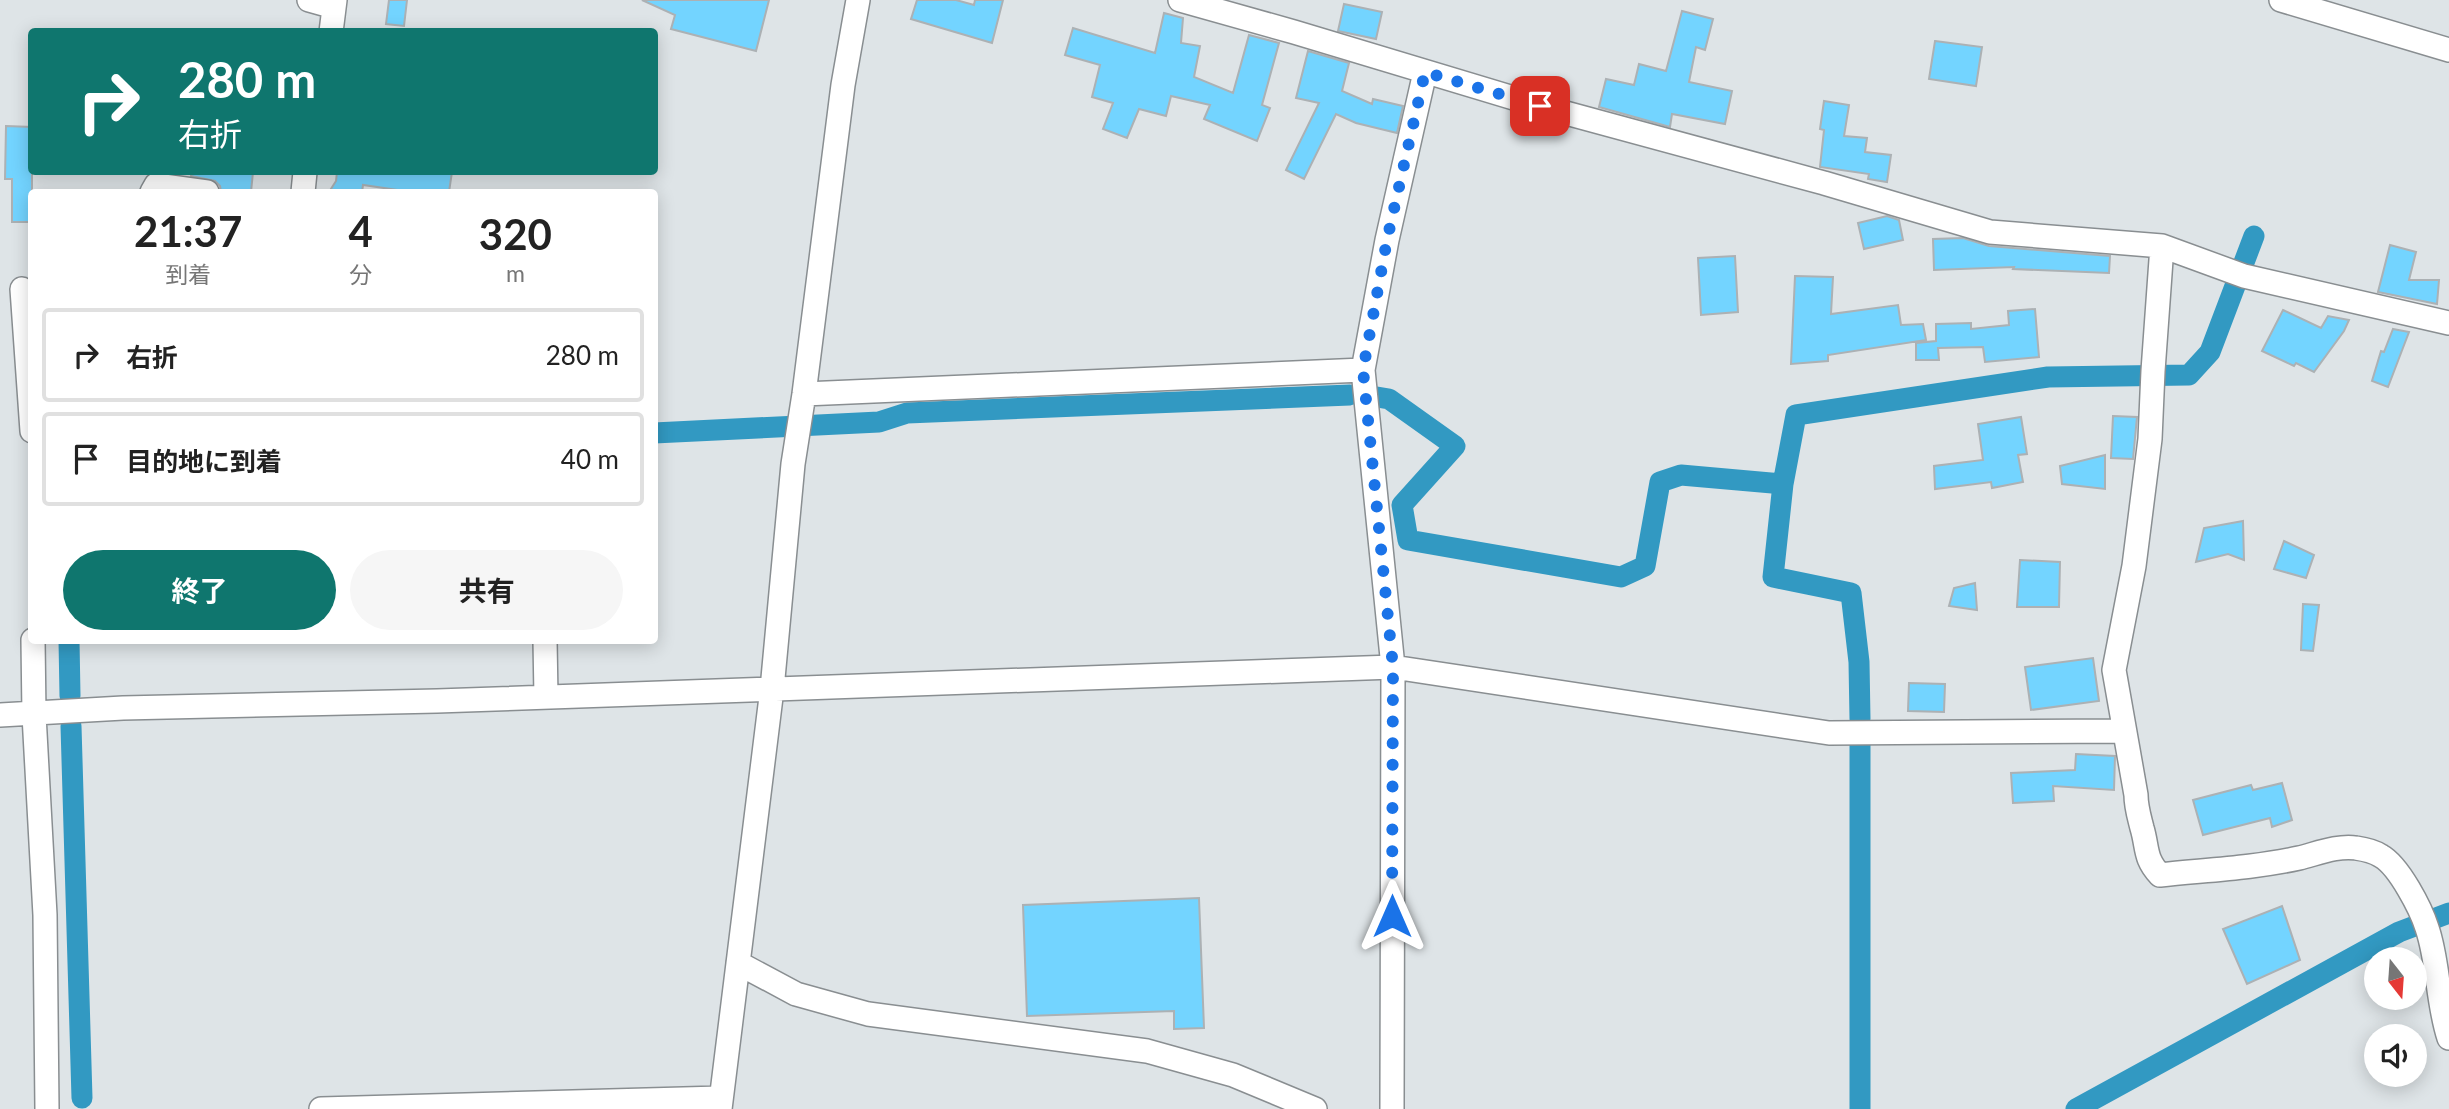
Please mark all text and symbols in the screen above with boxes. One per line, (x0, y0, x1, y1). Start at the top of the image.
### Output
text: 280 m (178, 50, 316, 108)
icon: right (63, 56, 154, 147)
pin (1510, 76, 1570, 136)
icon: arrive (1521, 87, 1559, 125)
text: 右折 (178, 114, 242, 153)
text: 21:37 (134, 206, 242, 256)
text: 4 (348, 206, 373, 256)
text: 320 (479, 209, 552, 259)
text: m (506, 259, 525, 287)
text: 到着 (165, 260, 211, 288)
text: 分 (349, 260, 372, 288)
icon: right (67, 336, 105, 374)
text: 280 m (546, 339, 619, 371)
text: 右折 (126, 341, 178, 373)
icon: arrive (67, 440, 105, 478)
text: 40 m (561, 443, 619, 475)
text: 目的地に到着 (126, 445, 282, 477)
button: 終了 (63, 550, 336, 630)
button: 共有 (350, 550, 623, 630)
position arrow (1355, 879, 1429, 953)
north arrow (2364, 947, 2427, 1010)
map controls (2364, 947, 2427, 1087)
button: sound (2364, 1024, 2427, 1087)

